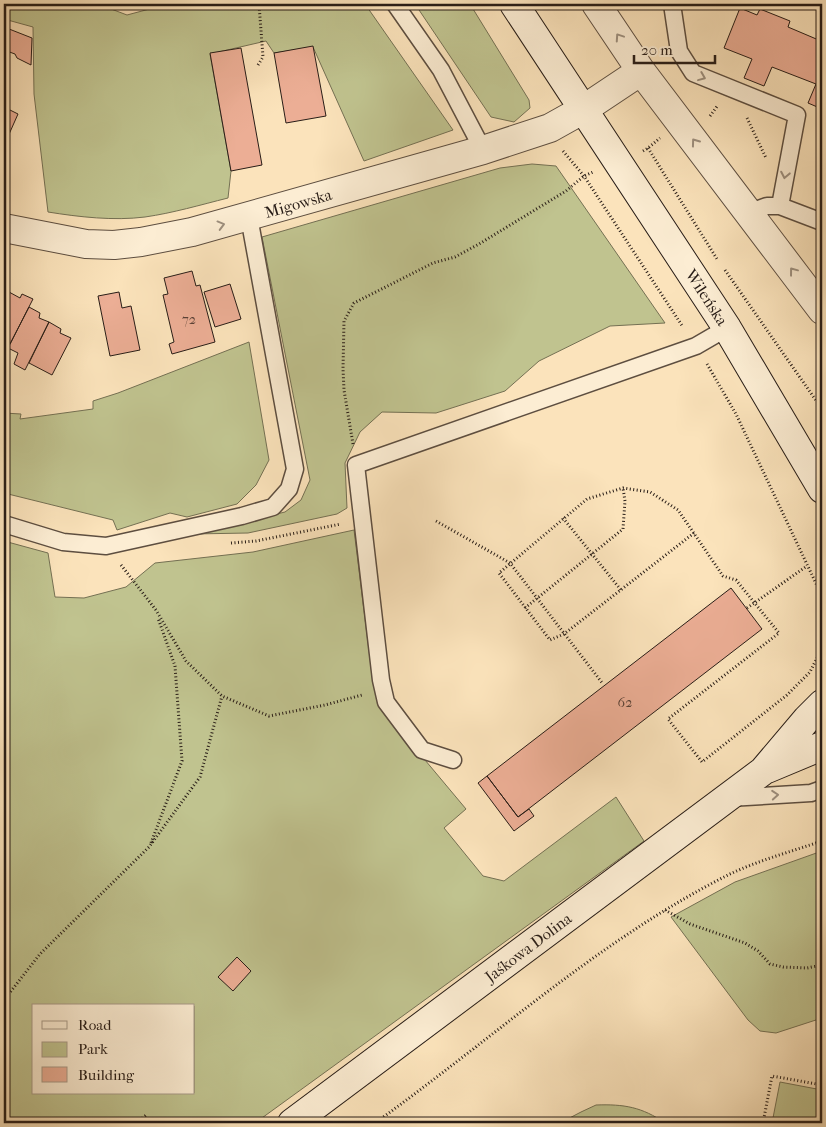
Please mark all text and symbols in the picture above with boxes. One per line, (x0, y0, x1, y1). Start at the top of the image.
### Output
scale bar (634, 32, 715, 64)
one-way arrow (616, 33, 625, 43)
text: 20 m (641, 41, 673, 59)
one-way arrow (697, 71, 706, 81)
one-way arrow (692, 138, 701, 148)
one-way arrow (781, 170, 791, 179)
street label: Migowska (262, 185, 335, 222)
one-way arrow (216, 220, 224, 230)
street label: Wileńska (681, 265, 732, 330)
one-way arrow (790, 267, 799, 277)
house number: 72 (182, 311, 196, 328)
house number: 62 (618, 694, 632, 711)
one-way arrow (771, 790, 779, 801)
street label: Jaśkowa Dolina (480, 908, 576, 987)
legend (32, 1004, 195, 1094)
text: Road (78, 1016, 112, 1034)
text: Park (78, 1040, 108, 1058)
text: Building (78, 1066, 135, 1084)

